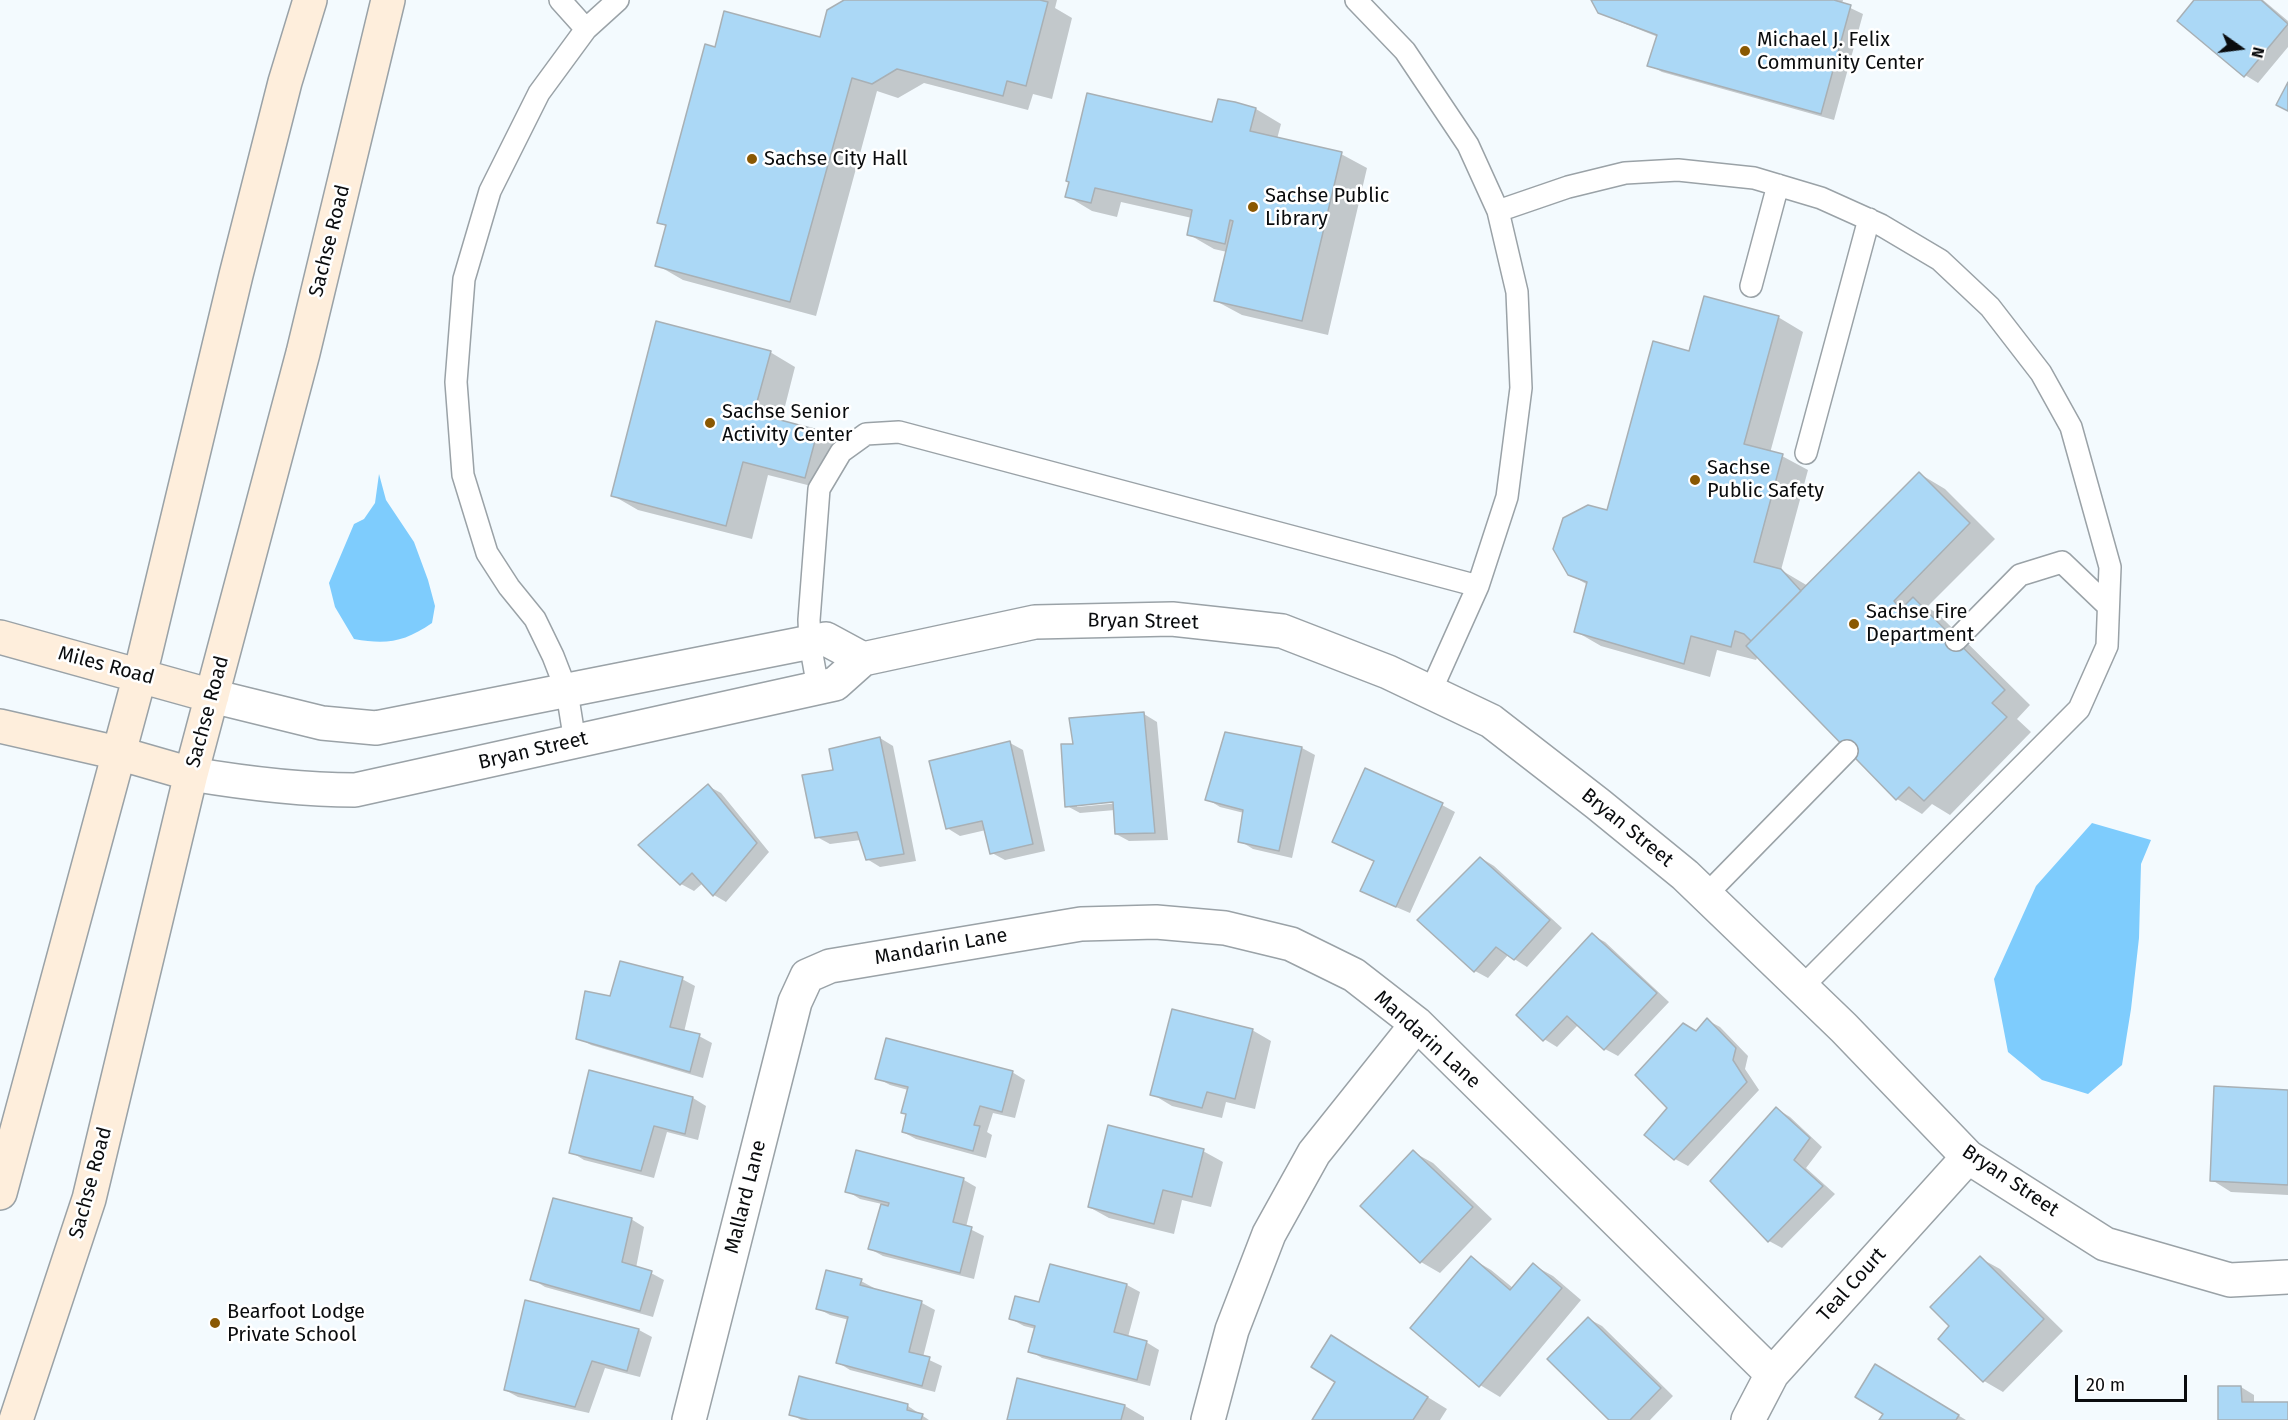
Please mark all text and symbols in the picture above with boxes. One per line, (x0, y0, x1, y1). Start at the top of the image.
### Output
north arrow (2210, 18, 2270, 78)
place label: Michael J. Felix Community Center (1757, 28, 1924, 75)
marker: Michael J. Felix Community Center (1738, 44, 1752, 58)
text: N (2247, 45, 2268, 60)
place label: Sachse City Hall (764, 147, 908, 171)
marker: Sachse City Hall (745, 152, 759, 166)
street label: Sachse Road (304, 182, 356, 300)
place label: Sachse Public Library (1265, 184, 1389, 231)
marker: Sachse Public Library (1246, 200, 1260, 214)
place label: Sachse Senior Activity Center (722, 400, 853, 447)
marker: Sachse Senior Activity Center (703, 416, 717, 430)
place label: Sachse Public Safety (1707, 456, 1824, 503)
marker: Sachse Public Safety (1688, 473, 1702, 487)
place label: Sachse Fire Department (1866, 600, 1974, 647)
street label: Bryan Street (1087, 609, 1199, 635)
marker: Sachse Fire Department (1847, 617, 1861, 631)
street label: Miles Road (55, 642, 157, 690)
street label: Sachse Road (182, 653, 234, 771)
street label: Bryan Street (476, 727, 590, 775)
street label: Bryan Street (1576, 784, 1678, 872)
street label: Mandarin Lane (873, 923, 1009, 971)
street label: Mandarin Lane (1369, 986, 1485, 1094)
street label: Sachse Road (65, 1124, 117, 1242)
street label: Mallard Lane (720, 1138, 772, 1256)
street label: Bryan Street (1957, 1140, 2063, 1222)
street label: Teal Court (1813, 1243, 1891, 1327)
place label: Bearfoot Lodge Private School (227, 1300, 365, 1347)
marker: Bearfoot Lodge Private School (208, 1316, 222, 1330)
scale bar (2078, 1363, 2190, 1401)
text: 20 m (2086, 1374, 2125, 1396)

